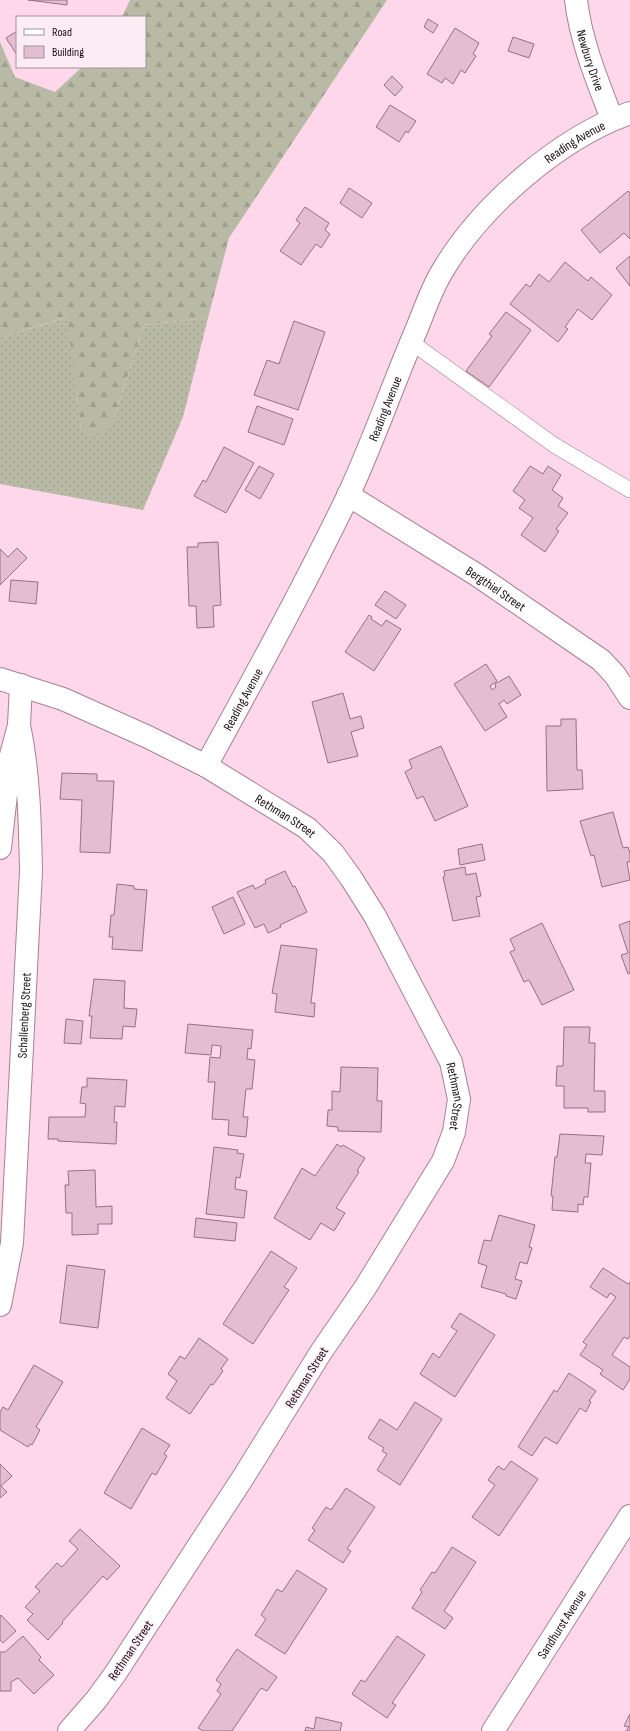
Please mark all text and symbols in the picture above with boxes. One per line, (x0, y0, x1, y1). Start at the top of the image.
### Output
legend (16, 16, 146, 68)
text: Road (52, 25, 72, 40)
street label: Newbury Drive (573, 28, 607, 93)
text: Building (52, 45, 84, 60)
street label: Reading Avenue (541, 118, 608, 167)
street label: Reading Avenue (365, 374, 406, 444)
street label: Bergthiel Street (463, 563, 528, 615)
street label: Reading Avenue (220, 666, 267, 734)
street label: Rethman Street (252, 791, 319, 841)
street label: Schallenberg Street (14, 972, 35, 1059)
street label: Rethman Street (442, 1061, 466, 1131)
street label: Rethman Street (282, 1344, 332, 1411)
street label: Sandhurst Avenue (534, 1587, 590, 1662)
street label: Rethman Street (105, 1617, 157, 1684)

